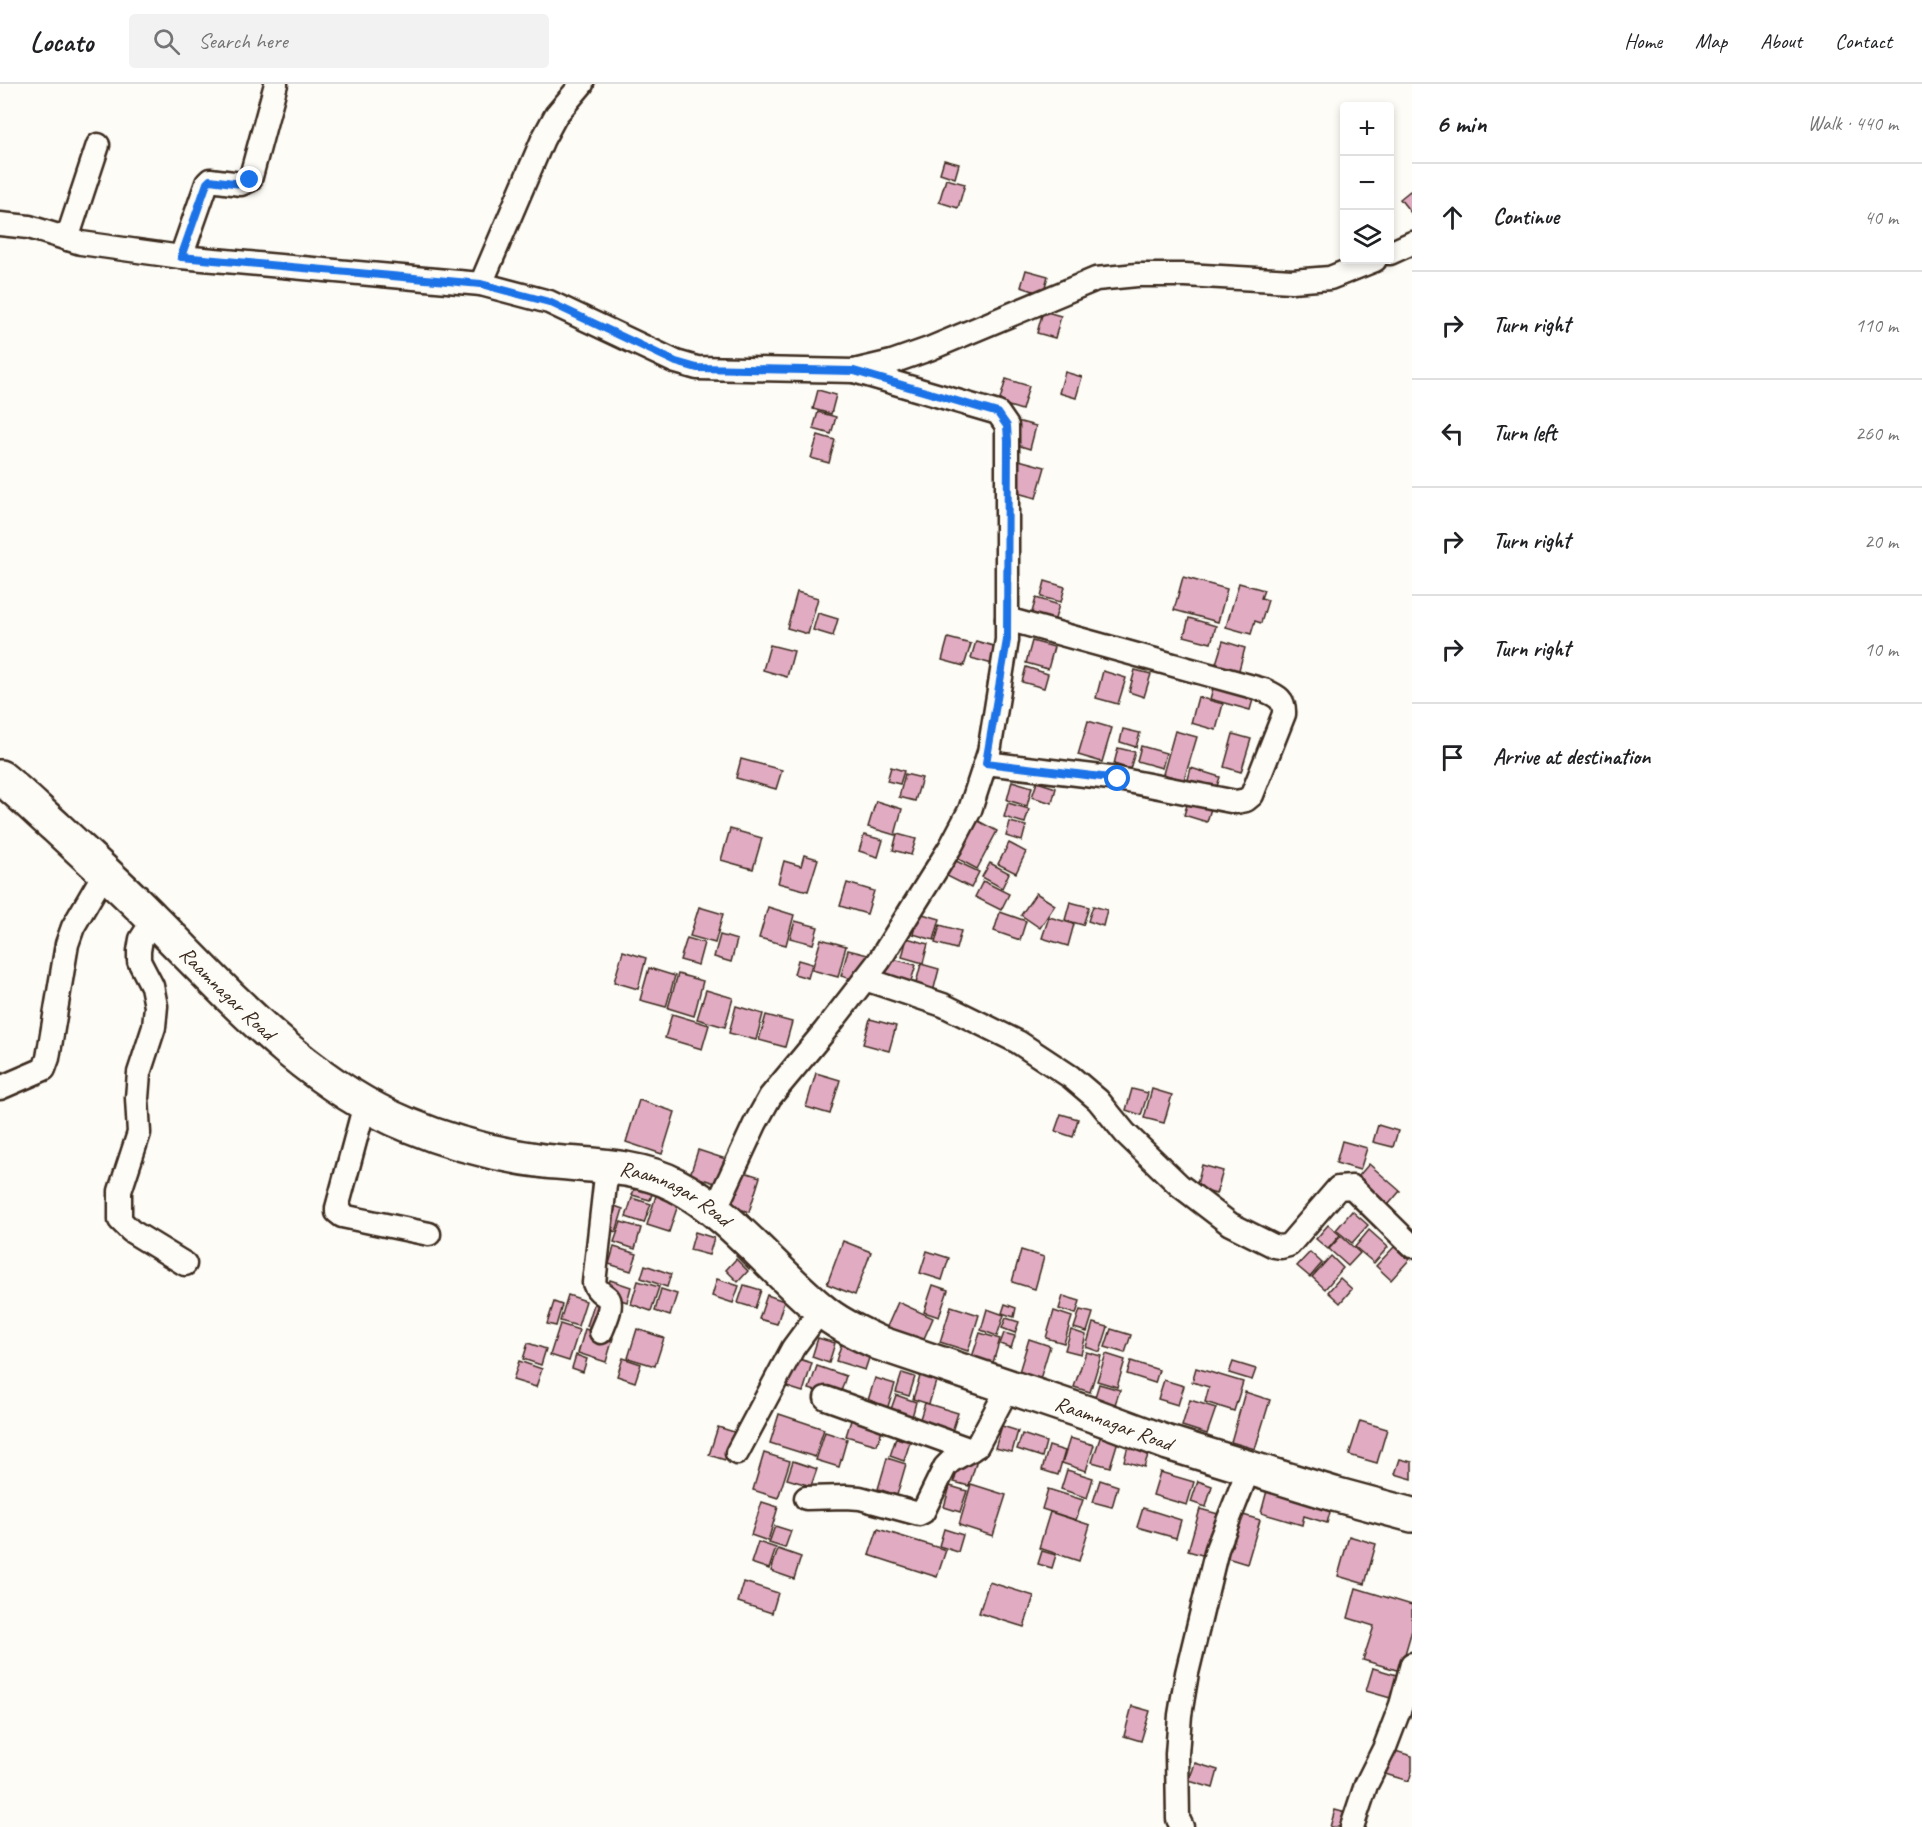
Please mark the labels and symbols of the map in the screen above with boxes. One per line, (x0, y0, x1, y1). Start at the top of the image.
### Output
route end (236, 166, 262, 192)
route start (1104, 765, 1130, 791)
street label: Raamnagar Road (174, 941, 283, 1048)
street label: Raamnagar Road (618, 1155, 740, 1235)
street label: Raamnagar Road (1052, 1390, 1180, 1458)

